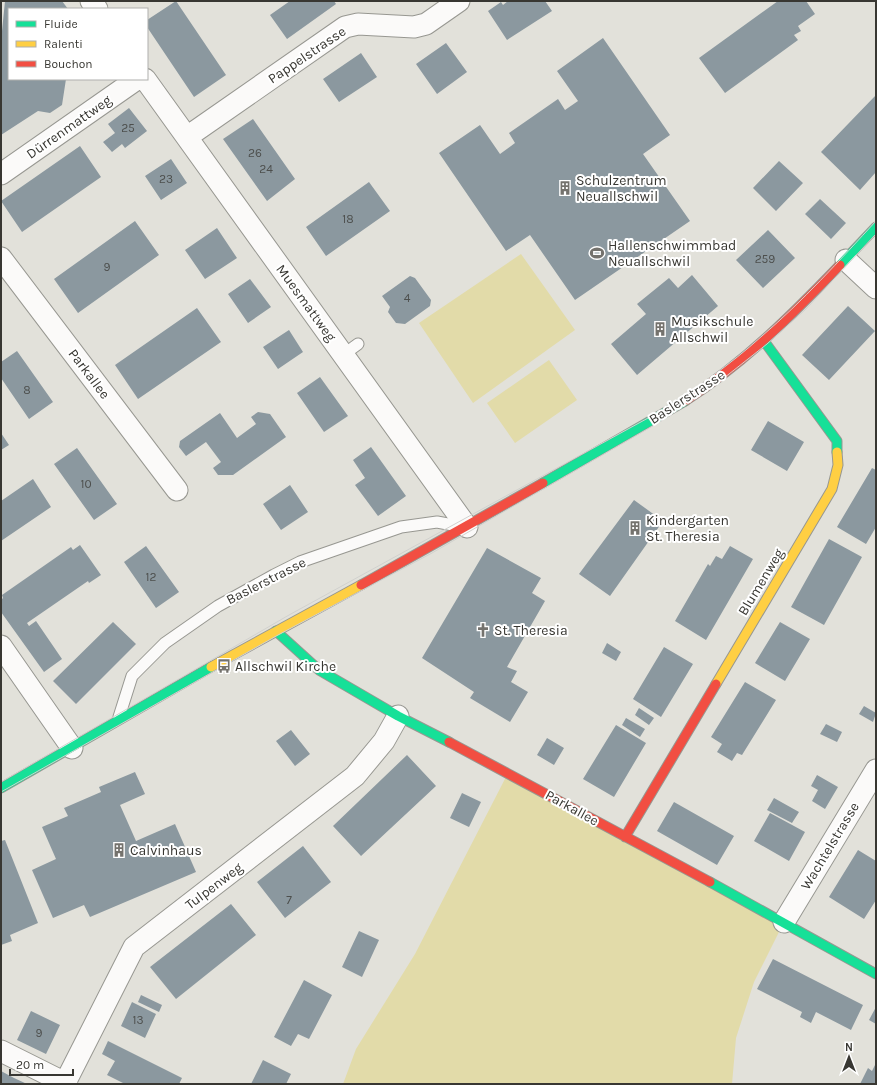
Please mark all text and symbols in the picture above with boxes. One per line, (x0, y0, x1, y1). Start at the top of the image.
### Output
legend (8, 8, 148, 80)
text: Fluide (44, 17, 78, 31)
street label: Pappelstrasse (265, 23, 349, 87)
text: Ralenti (44, 37, 83, 51)
text: Bouchon (44, 57, 93, 71)
street label: Dürrenmattweg (23, 91, 115, 163)
house number: 25 (121, 121, 135, 135)
house number: 26 (248, 146, 262, 160)
house number: 24 (259, 162, 273, 176)
house number: 23 (159, 172, 173, 186)
place label: Schulzentrum Neuallschwil (576, 172, 667, 205)
building icon: Schulzentrum Neuallschwil (557, 180, 573, 196)
house number: 18 (342, 212, 354, 226)
place label: Hallenschwimmbad Neuallschwil (608, 237, 736, 270)
sports icon: Hallenschwimmbad Neuallschwil (589, 245, 605, 261)
house number: 259 (755, 252, 775, 266)
house number: 9 (104, 260, 111, 274)
street label: Muesmattweg (272, 261, 340, 345)
house number: 4 (404, 291, 411, 305)
place label: Musikschule Allschwil (671, 313, 753, 346)
building icon: Musikschule Allschwil (652, 321, 668, 337)
street label: Parkallee (65, 346, 113, 402)
street label: Baslerstrasse (646, 366, 728, 428)
house number: 8 (23, 383, 31, 397)
house number: 10 (80, 477, 92, 491)
place label: Kindergarten St. Theresia (646, 512, 729, 545)
building icon: Kindergarten St. Theresia (627, 520, 643, 536)
street label: Blumenweg (734, 545, 788, 619)
street label: Baslerstrasse (223, 554, 309, 608)
house number: 12 (146, 570, 157, 584)
church icon: St. Theresia (475, 622, 491, 638)
place label: St. Theresia (494, 622, 568, 639)
bus stop icon: Allschwil Kirche (216, 658, 232, 674)
place label: Allschwil Kirche (235, 658, 336, 675)
street label: Parkallee (542, 786, 602, 830)
street label: Wachtelstrasse (797, 799, 863, 893)
building icon: Calvinhaus (111, 842, 127, 858)
place label: Calvinhaus (130, 842, 202, 859)
street label: Tulpenweg (182, 859, 246, 913)
house number: 7 (286, 893, 292, 907)
house number: 13 (132, 1013, 144, 1027)
house number: 9 (36, 1026, 43, 1040)
north arrow (829, 1037, 869, 1077)
text: N (845, 1041, 853, 1054)
scale bar (10, 1051, 73, 1077)
text: 20 m (16, 1058, 44, 1072)

